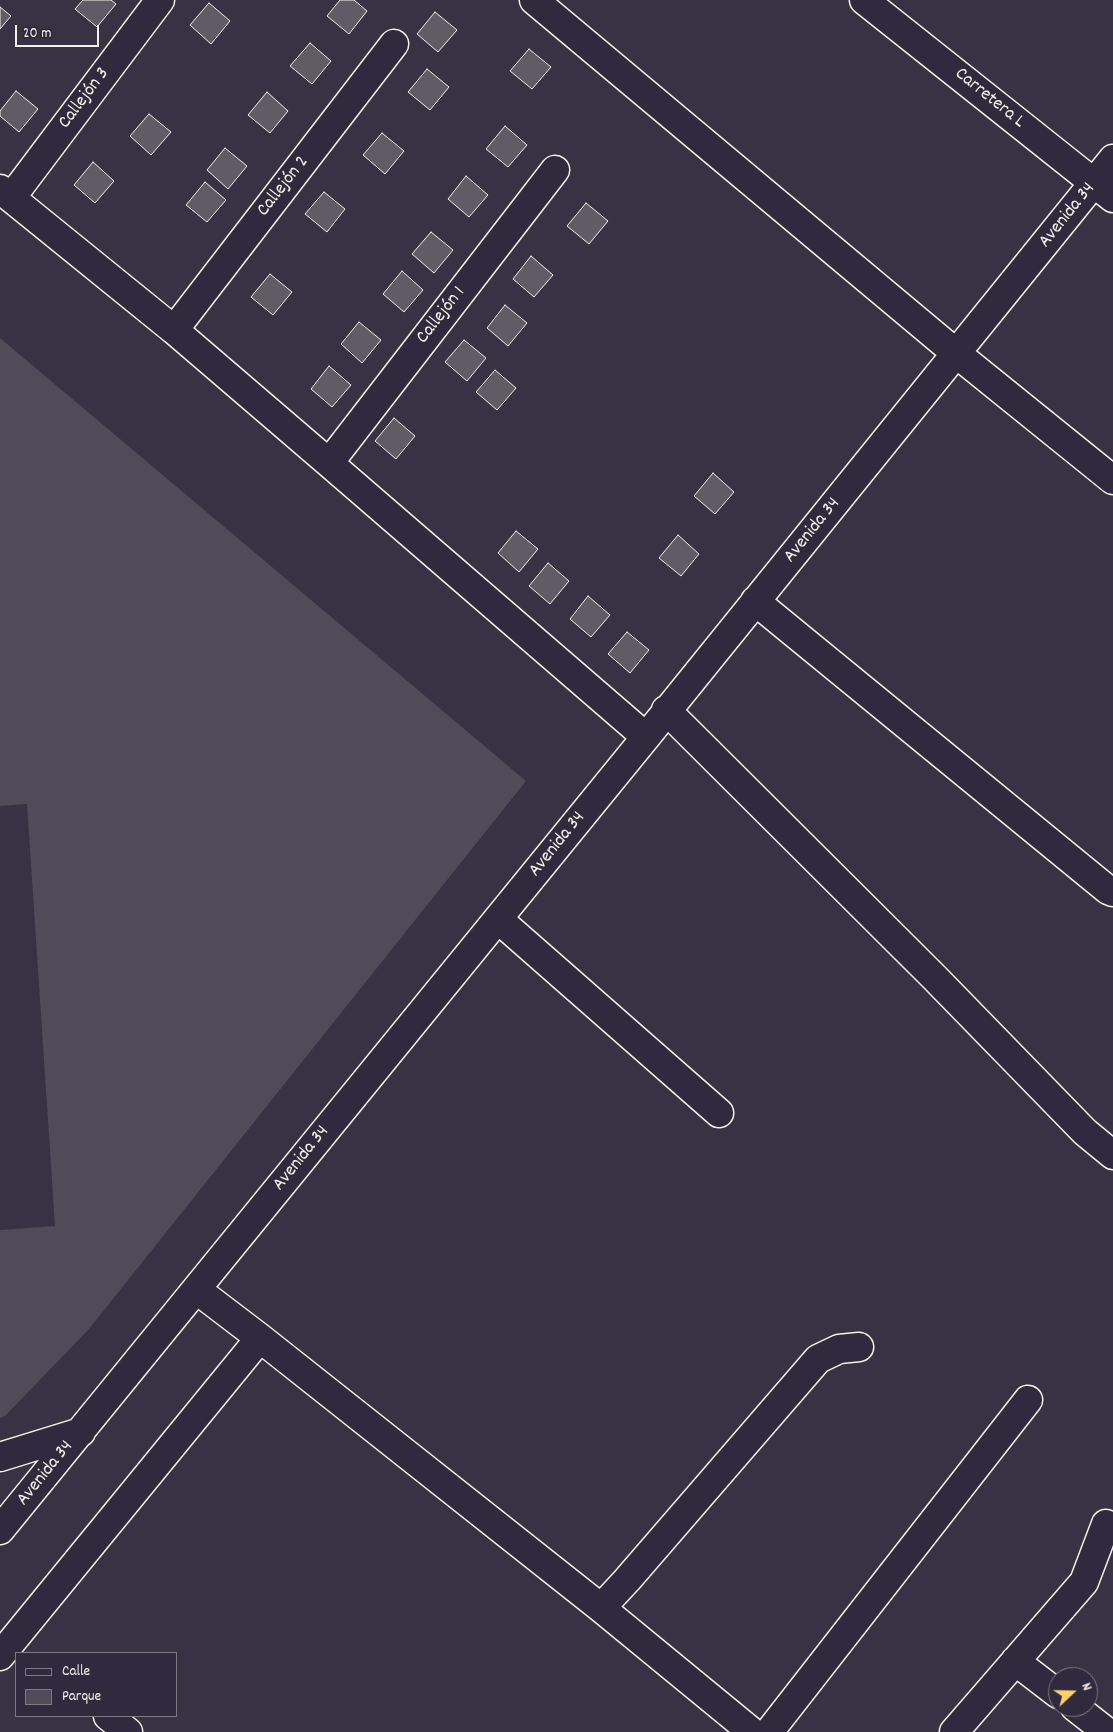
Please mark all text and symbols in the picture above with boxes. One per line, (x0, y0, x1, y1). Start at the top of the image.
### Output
scale bar (18, 15, 101, 47)
text: 20 m (23, 23, 51, 45)
street label: Callejón 3 (55, 64, 115, 134)
street label: Carretera L (949, 64, 1029, 134)
street label: Callejón 2 (253, 152, 315, 222)
street label: Avenida 34 (1035, 179, 1101, 253)
street label: Callejón 1 (413, 283, 471, 349)
street label: Avenida 34 (780, 494, 846, 568)
street label: Avenida 34 (525, 808, 591, 882)
street label: Avenida 34 (269, 1122, 335, 1196)
street label: Avenida 34 (13, 1437, 79, 1511)
legend (15, 1652, 178, 1717)
text: Calle (62, 1661, 90, 1683)
north arrow (1048, 1667, 1098, 1717)
text: N (1075, 1680, 1097, 1694)
text: Parque (62, 1686, 101, 1708)

